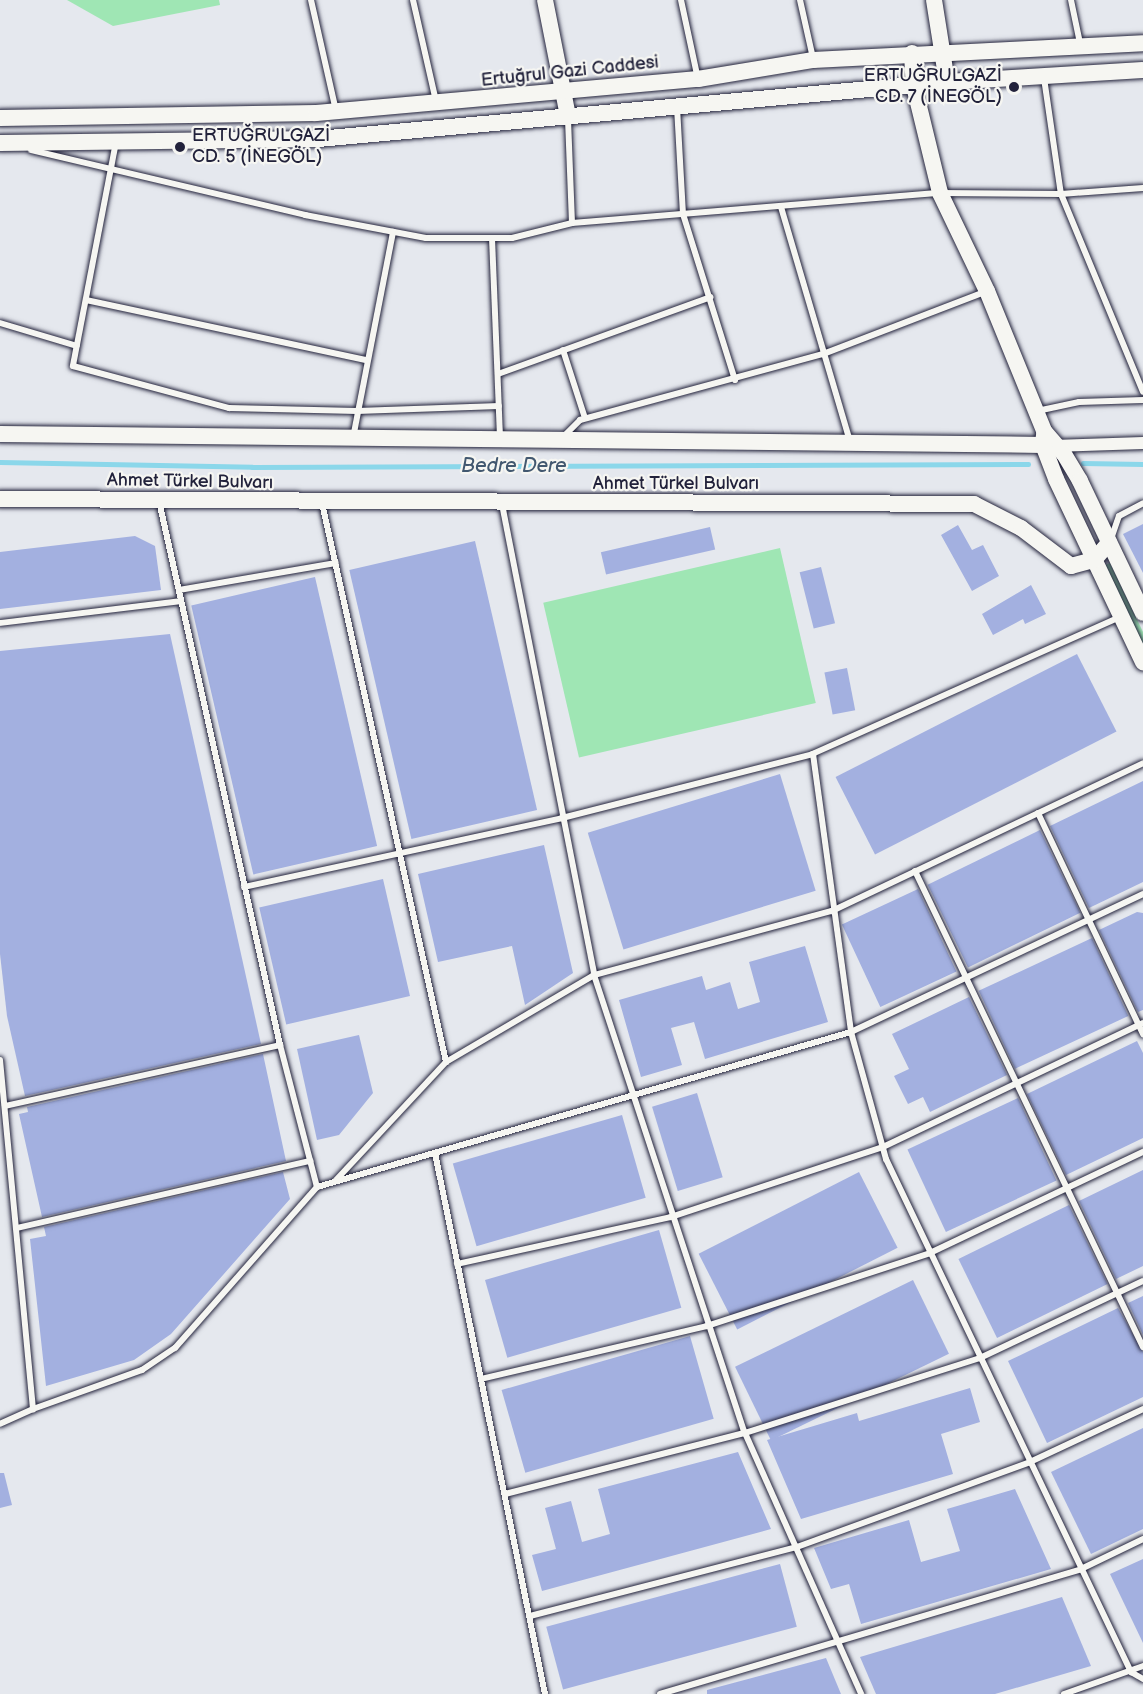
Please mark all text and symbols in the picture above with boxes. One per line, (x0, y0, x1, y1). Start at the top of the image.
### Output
street label: Ertuğrul Gazi Caddesi (480, 52, 660, 92)
place label: ERTUĞRULGAZİ CD. 7 (İNEGÖL) (864, 66, 1002, 109)
marker: ERTUĞRULGAZİ CD. 7 (İNEGÖL) (1007, 80, 1021, 94)
place label: ERTUĞRULGAZİ CD. 5 (İNEGÖL) (192, 126, 330, 168)
marker: ERTUĞRULGAZİ CD. 5 (İNEGÖL) (173, 140, 187, 154)
water label: Bedre Dere (461, 454, 567, 478)
street label: Ahmet Türkel Bulvarı (106, 470, 274, 494)
street label: Ahmet Türkel Bulvarı (593, 473, 759, 495)

